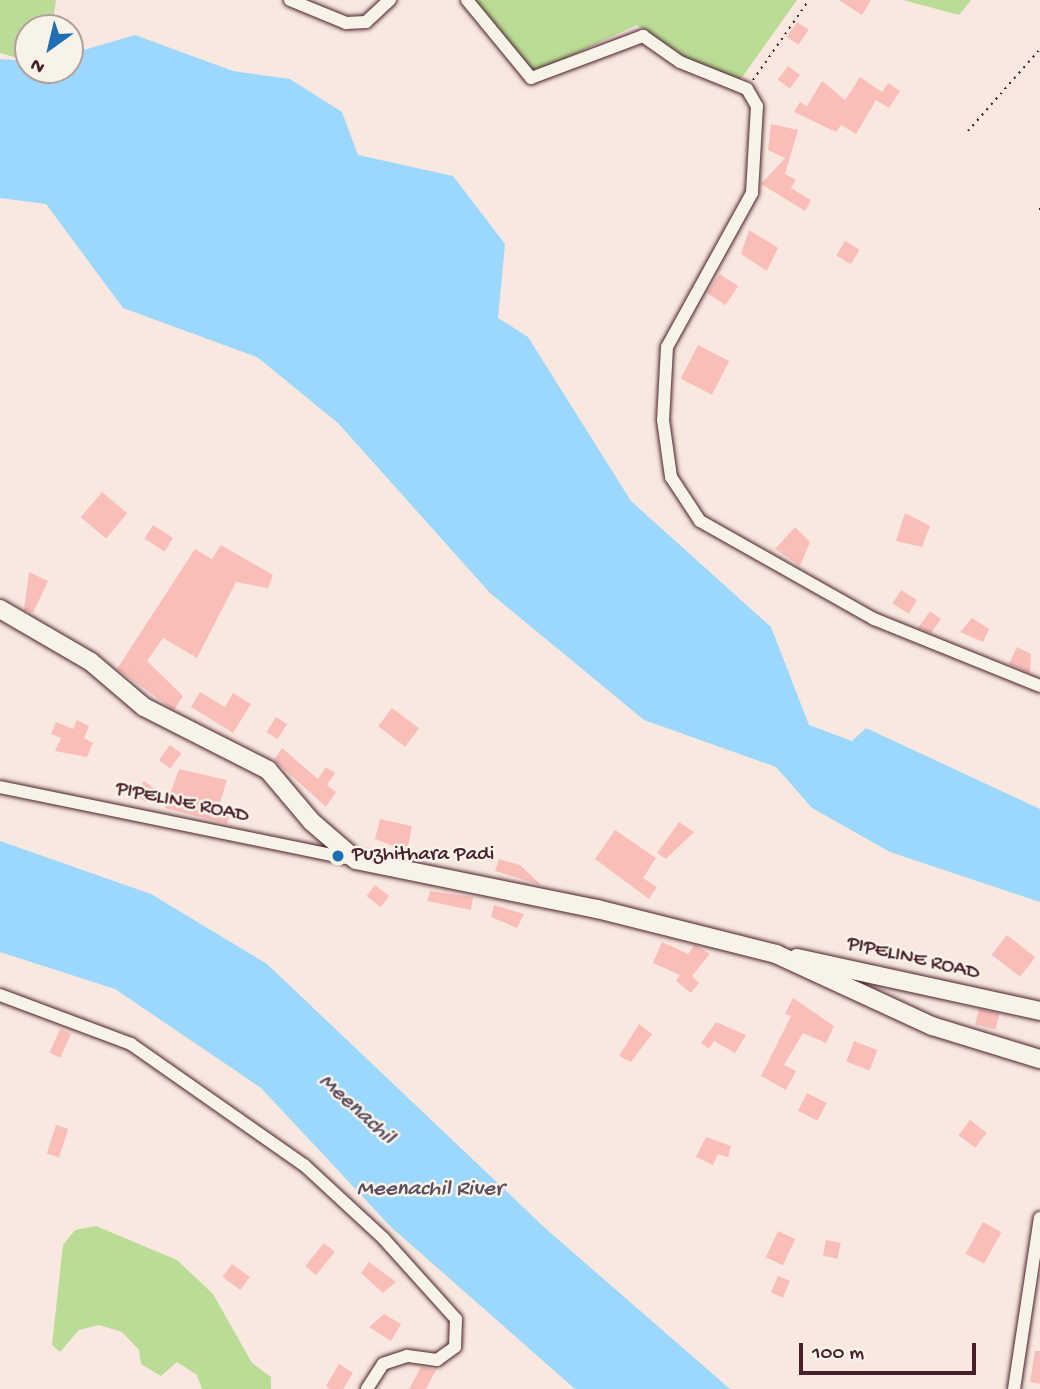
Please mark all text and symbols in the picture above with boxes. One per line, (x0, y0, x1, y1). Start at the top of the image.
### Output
north arrow (14, 14, 84, 84)
text: N (27, 52, 50, 78)
street label: PIPELINE ROAD (113, 778, 251, 830)
place label: Puzhithara Padi (352, 843, 494, 869)
marker: Puzhithara Padi (330, 848, 346, 864)
street label: PIPELINE ROAD (844, 932, 982, 988)
water label: Meenachil (312, 1068, 400, 1152)
water label: Meenachil River (357, 1176, 503, 1204)
scale bar (802, 1330, 979, 1374)
text: 100 m (812, 1342, 864, 1367)

